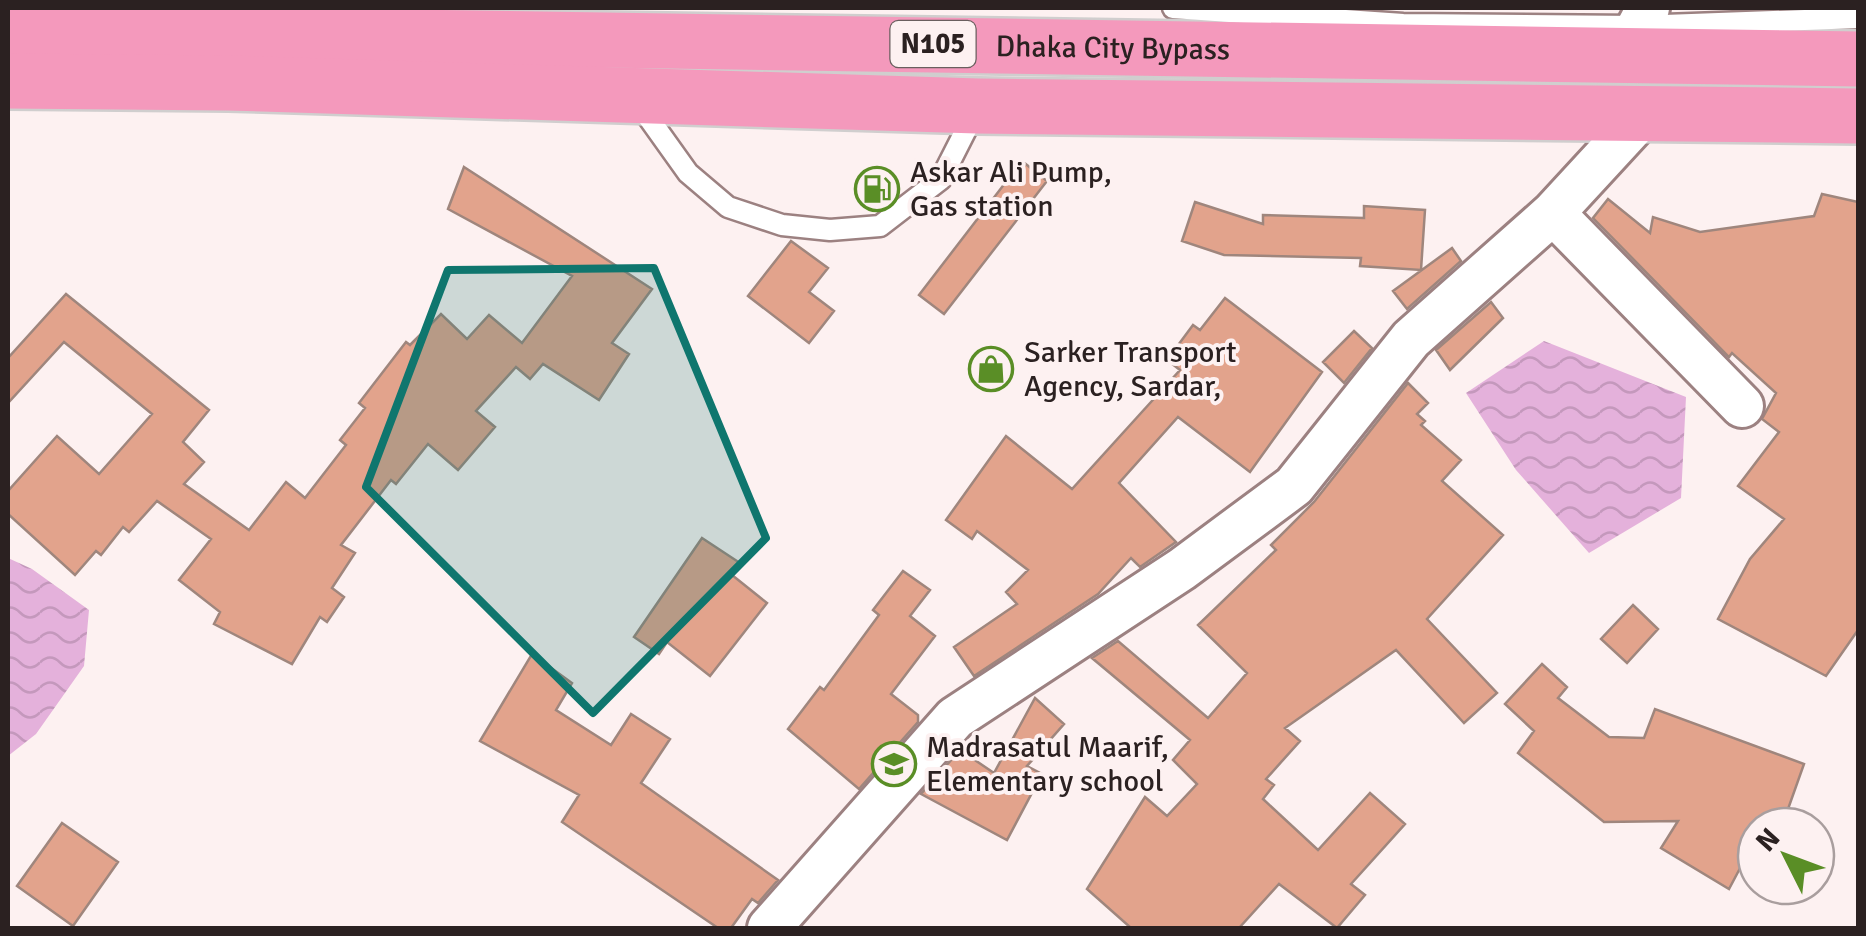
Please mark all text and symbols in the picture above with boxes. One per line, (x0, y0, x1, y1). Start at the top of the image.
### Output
road number: N105 (890, 21, 976, 67)
street label: Dhaka City Bypass (995, 27, 1230, 68)
place label: Askar Ali Pump, Gas station (910, 154, 1112, 225)
fuel station icon: Askar Ali Pump, Gas station (854, 166, 900, 212)
place label: Sarker Transport Agency, Sardar, (1024, 334, 1237, 405)
shop icon: Sarker Transport Agency, Sardar, (968, 346, 1014, 392)
place label: Madrasatul Maarif, Elementary school (926, 729, 1169, 800)
school or university icon: Madrasatul Maarif, Elementary school (871, 741, 917, 787)
north arrow (1736, 806, 1836, 906)
text: N (1749, 821, 1787, 859)

